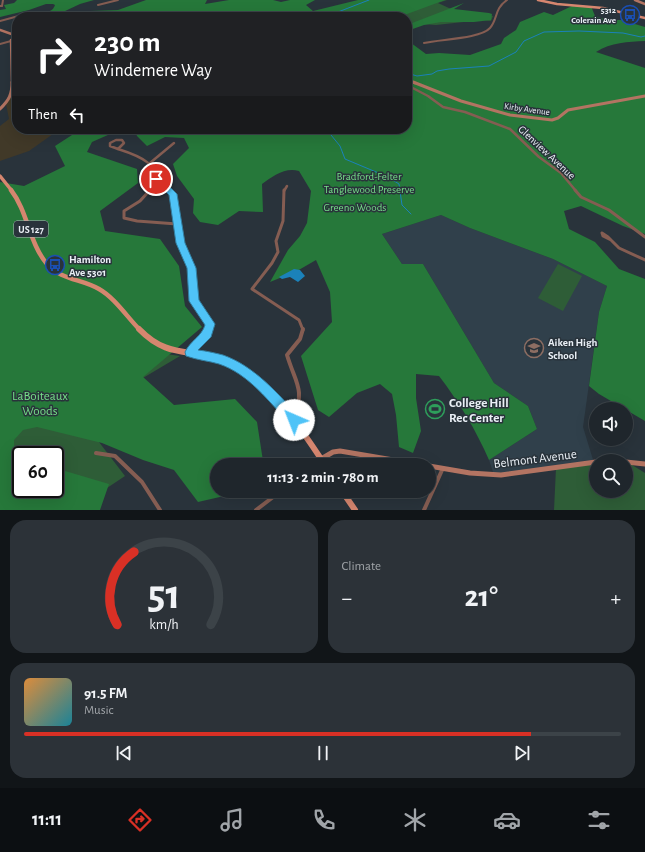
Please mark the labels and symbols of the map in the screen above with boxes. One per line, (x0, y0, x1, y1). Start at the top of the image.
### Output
bus stop icon: 5312 Colerain Ave (619, 4, 641, 26)
place label: 5312 Colerain Ave (571, 6, 617, 25)
street label: Kirby Avenue (503, 102, 550, 117)
street label: Glenview Avenue (516, 123, 577, 181)
pin (139, 162, 173, 196)
park label: Bradford-Felter Tanglewood Preserve (324, 171, 414, 195)
park label: Greeno Woods (324, 202, 386, 213)
road number: US 127 (14, 221, 48, 237)
bus stop icon: Hamilton Ave 5301 (44, 254, 66, 276)
place label: Hamilton Ave 5301 (69, 254, 111, 278)
school or university icon: Aiken High School (523, 337, 545, 359)
place label: Aiken High School (548, 337, 597, 361)
park label: LaBoiteaux Woods (12, 390, 68, 418)
place label: College Hill Rec Center (449, 397, 509, 425)
sports icon: College Hill Rec Center (424, 398, 446, 420)
position arrow (273, 399, 315, 441)
speed limit sign: 60 (12, 446, 64, 498)
street label: Belmont Avenue (493, 448, 577, 471)

